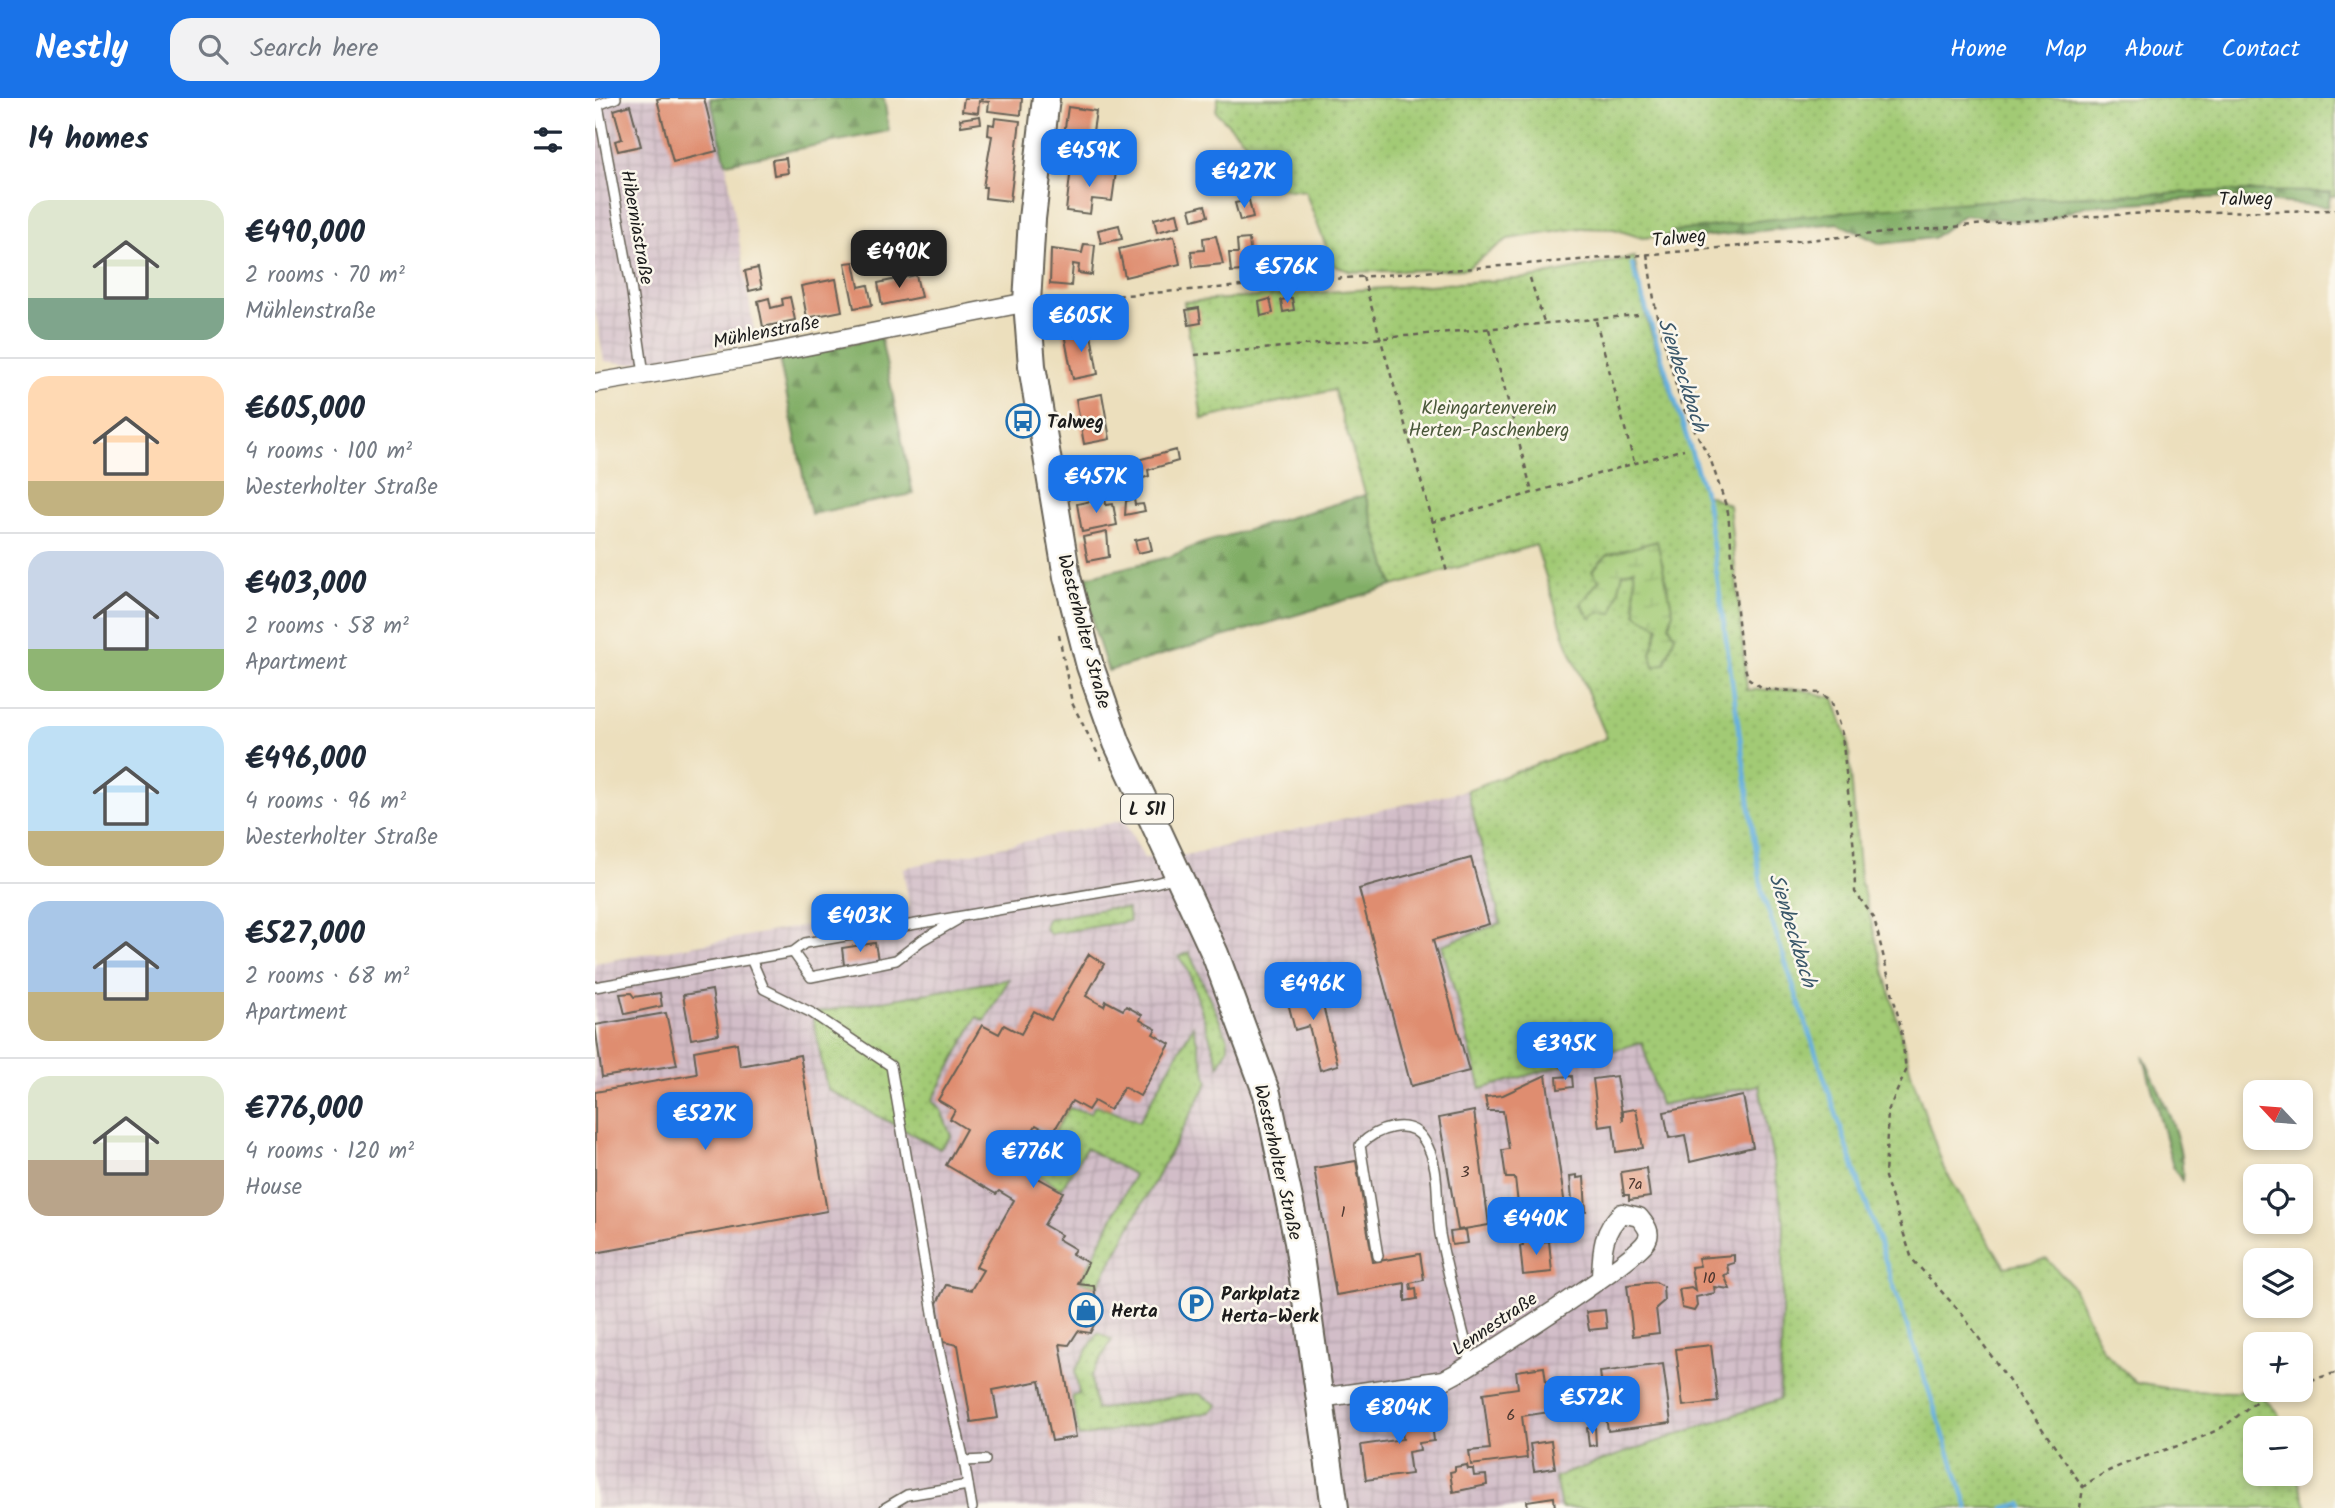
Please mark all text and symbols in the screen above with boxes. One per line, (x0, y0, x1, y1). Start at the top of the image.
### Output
search box (170, 18, 660, 81)
text: Nestly (35, 23, 128, 76)
text: Search here (250, 28, 378, 70)
icon: search (194, 30, 232, 68)
text: Home (1950, 30, 2007, 69)
text: Map (2045, 30, 2087, 69)
text: About (2125, 30, 2183, 69)
text: Contact (2221, 30, 2300, 69)
text: 14 homes (28, 116, 149, 164)
icon: filters (529, 121, 567, 159)
pin: €459K (1040, 130, 1138, 189)
text: €459K (1057, 134, 1121, 170)
pin: €427K (1195, 150, 1293, 210)
text: €427K (1211, 155, 1277, 191)
street label: Hiberniastraße (611, 168, 661, 287)
street label: Talweg (2219, 185, 2273, 215)
text: €490,000 (245, 210, 365, 258)
street label: Talweg (1651, 221, 1708, 257)
icon: home (84, 228, 168, 312)
pin: €490K (850, 230, 948, 290)
text: €490K (867, 235, 931, 271)
pin: €576K (1238, 246, 1336, 305)
text: €576K (1255, 250, 1319, 286)
text: 2 rooms · 70 m² (245, 258, 405, 294)
text: Mühlenstraße (245, 294, 376, 330)
pin: €605K (1032, 294, 1130, 354)
text: €605K (1049, 299, 1113, 335)
street label: Mühlenstraße (711, 308, 823, 358)
water label: Sienbeckbach (1648, 314, 1716, 438)
text: €605,000 (245, 386, 365, 434)
park label: Kleingartenverein Herten-Paschenberg (1409, 394, 1569, 446)
bus stop icon: Talweg (1004, 402, 1042, 440)
icon: home (84, 404, 168, 488)
place label: Talweg (1047, 408, 1104, 438)
text: 4 rooms · 100 m² (245, 434, 412, 470)
pin: €457K (1047, 456, 1145, 515)
text: €457K (1064, 460, 1128, 496)
text: Westerholter Straße (245, 470, 438, 506)
street label: Westerholter Straße (1048, 551, 1118, 713)
text: €403,000 (245, 561, 366, 609)
icon: home (84, 579, 168, 663)
text: 2 rooms · 58 m² (245, 609, 409, 645)
text: Apartment (245, 645, 347, 681)
text: €496,000 (245, 736, 366, 784)
icon: home (84, 754, 168, 838)
text: 4 rooms · 96 m² (245, 784, 406, 820)
road number: L 511 (1121, 794, 1173, 824)
text: Westerholter Straße (245, 820, 438, 856)
water label: Sienbeckbach (1759, 869, 1825, 993)
pin: €403K (811, 894, 909, 954)
text: €403K (827, 899, 893, 935)
text: €527,000 (245, 911, 365, 959)
icon: home (84, 929, 168, 1013)
text: 2 rooms · 68 m² (245, 959, 409, 995)
pin: €496K (1264, 962, 1362, 1022)
text: €496K (1280, 967, 1346, 1003)
text: Apartment (245, 995, 347, 1031)
pin: €395K (1516, 1023, 1614, 1082)
text: €395K (1533, 1027, 1597, 1063)
north arrow (2243, 1080, 2313, 1150)
map controls (2243, 1080, 2313, 1486)
street label: Westerholter Straße (1245, 1081, 1310, 1244)
text: €776,000 (245, 1086, 363, 1134)
pin: €527K (656, 1093, 754, 1152)
text: €527K (673, 1097, 737, 1133)
icon: home (84, 1104, 168, 1188)
pin: €776K (984, 1130, 1082, 1190)
text: 4 rooms · 120 m² (245, 1134, 414, 1170)
text: €776K (1002, 1135, 1064, 1171)
house number: 3 (1460, 1160, 1470, 1185)
button: locate (2243, 1164, 2313, 1234)
text: House (245, 1170, 302, 1206)
house number: 7a (1628, 1172, 1642, 1197)
pin: €440K (1487, 1198, 1585, 1257)
house number: 1 (1340, 1200, 1346, 1225)
text: €440K (1503, 1202, 1569, 1238)
button: layers (2243, 1248, 2313, 1318)
house number: 10 (1702, 1266, 1716, 1291)
place label: Parkplatz Herta-Werk (1221, 1280, 1319, 1332)
parking icon: Parkplatz Herta-Werk (1177, 1285, 1215, 1323)
street label: Lennestraße (1446, 1285, 1545, 1365)
shop icon: Herta (1067, 1291, 1105, 1329)
place label: Herta (1111, 1297, 1158, 1327)
button: + (2243, 1332, 2313, 1402)
pin: €572K (1543, 1376, 1641, 1436)
text: €572K (1560, 1381, 1624, 1417)
pin: €804K (1350, 1386, 1448, 1446)
text: €804K (1366, 1391, 1432, 1427)
house number: 6 (1507, 1403, 1515, 1428)
button: − (2243, 1416, 2313, 1486)

